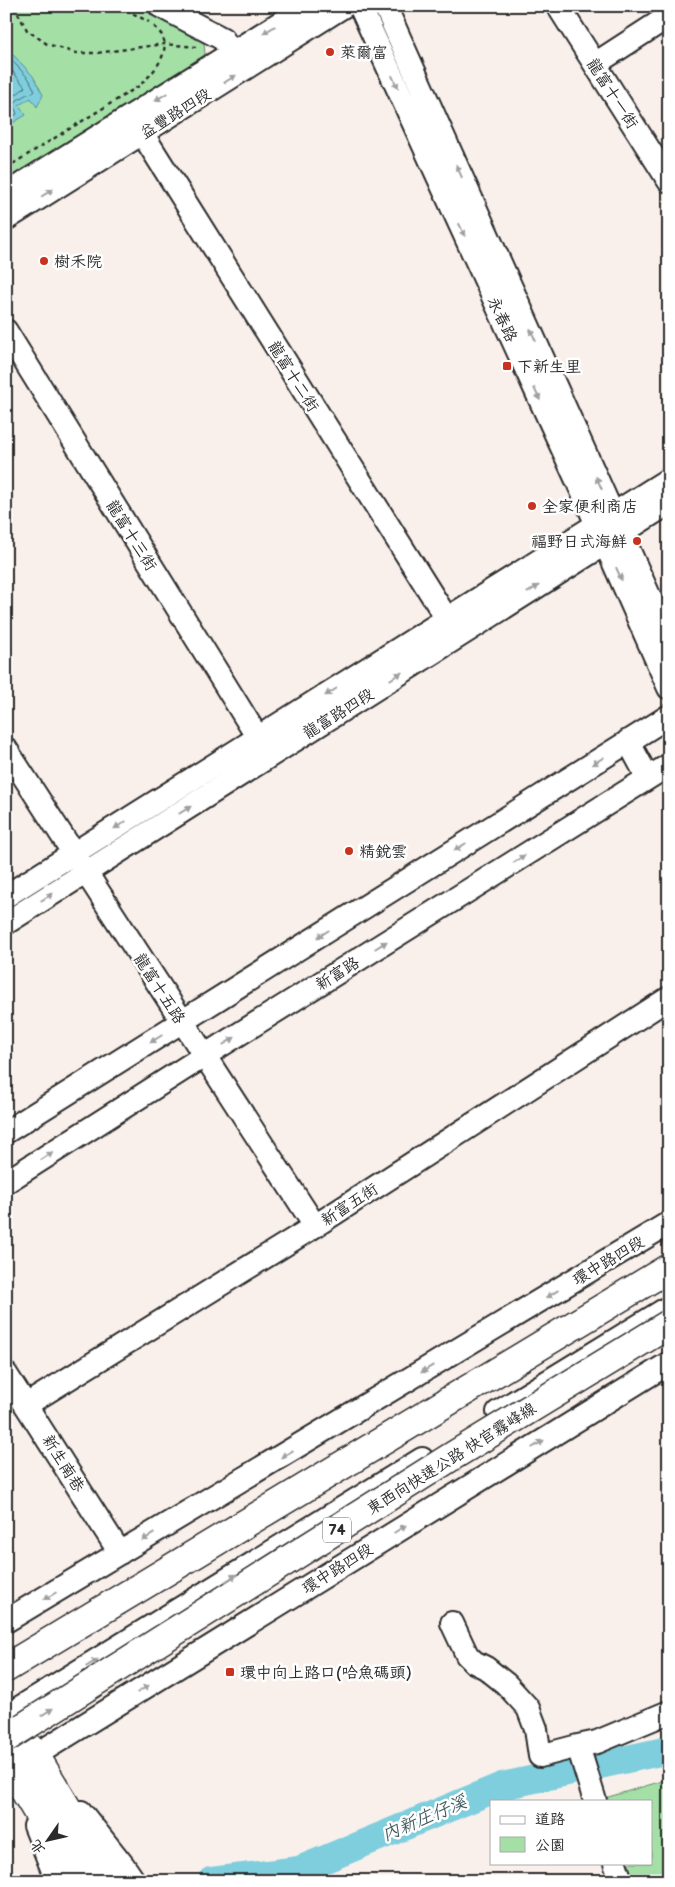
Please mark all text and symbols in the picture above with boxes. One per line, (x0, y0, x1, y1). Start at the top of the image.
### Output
one-way arrow (263, 25, 276, 34)
place label: 萊爾富 (340, 44, 388, 63)
marker: 萊爾富 (324, 46, 336, 58)
street label: 龍富十一街 (582, 55, 641, 133)
one-way arrow (223, 74, 236, 83)
one-way arrow (390, 75, 399, 90)
street label: 益豐路四段 (137, 85, 215, 144)
one-way arrow (154, 93, 167, 102)
one-way arrow (455, 164, 463, 178)
one-way arrow (41, 188, 54, 198)
one-way arrow (459, 223, 467, 237)
place label: 樹禾院 (54, 253, 102, 272)
marker: 樹禾院 (38, 255, 50, 267)
street label: 永春路 (483, 294, 520, 345)
one-way arrow (529, 328, 537, 342)
street label: 龍富十二街 (263, 338, 322, 416)
place label: 下新生里 (517, 358, 581, 377)
marker: 下新生里 (501, 360, 513, 372)
one-way arrow (534, 387, 542, 401)
one-way arrow (595, 476, 603, 490)
street label: 龍富十三街 (101, 497, 160, 575)
place label: 全家便利商店 (542, 498, 638, 517)
marker: 全家便利商店 (526, 500, 538, 512)
place label: 福野日式海鮮 (531, 533, 627, 552)
marker: 福野日式海鮮 (631, 535, 643, 547)
one-way arrow (615, 567, 623, 581)
one-way arrow (527, 584, 540, 594)
one-way arrow (389, 671, 403, 681)
street label: 龍富路四段 (300, 685, 378, 744)
one-way arrow (325, 687, 338, 696)
one-way arrow (591, 756, 604, 765)
one-way arrow (178, 805, 191, 814)
one-way arrow (113, 820, 126, 830)
place label: 精銳雲 (359, 843, 407, 862)
one-way arrow (454, 843, 467, 852)
marker: 精銳雲 (343, 845, 355, 857)
one-way arrow (512, 854, 525, 863)
one-way arrow (41, 892, 54, 901)
one-way arrow (316, 929, 330, 939)
one-way arrow (375, 940, 388, 950)
street label: 龍富十五路 (129, 950, 188, 1028)
street label: 新富路 (312, 953, 363, 995)
one-way arrow (149, 1035, 162, 1044)
one-way arrow (222, 1036, 235, 1045)
one-way arrow (41, 1151, 54, 1161)
street label: 新富五街 (318, 1180, 382, 1231)
street label: 環中路四段 (570, 1233, 648, 1290)
one-way arrow (546, 1289, 559, 1298)
one-way arrow (420, 1365, 433, 1374)
street label: 東西向快速公路 快官霧峰線 (364, 1399, 540, 1519)
street label: 新生南巷 (38, 1432, 88, 1496)
one-way arrow (531, 1439, 544, 1448)
one-way arrow (281, 1449, 294, 1458)
road number: 74 (323, 1518, 351, 1542)
one-way arrow (393, 1525, 406, 1534)
one-way arrow (141, 1532, 154, 1541)
street label: 環中路四段 (299, 1540, 377, 1599)
one-way arrow (224, 1573, 237, 1582)
one-way arrow (43, 1591, 56, 1600)
one-way arrow (86, 1659, 99, 1668)
place label: 環中向上路口(哈魚碼頭) (240, 1664, 412, 1683)
marker: 環中向上路口(哈魚碼頭) (224, 1666, 236, 1678)
one-way arrow (136, 1684, 149, 1693)
one-way arrow (41, 1707, 54, 1717)
water label: 內新庄仔溪 (379, 1791, 471, 1846)
legend (490, 1800, 652, 1864)
text: 道路 (535, 1810, 565, 1829)
north arrow (22, 1814, 72, 1864)
text: 北 (27, 1836, 49, 1858)
text: 公園 (535, 1836, 565, 1855)

